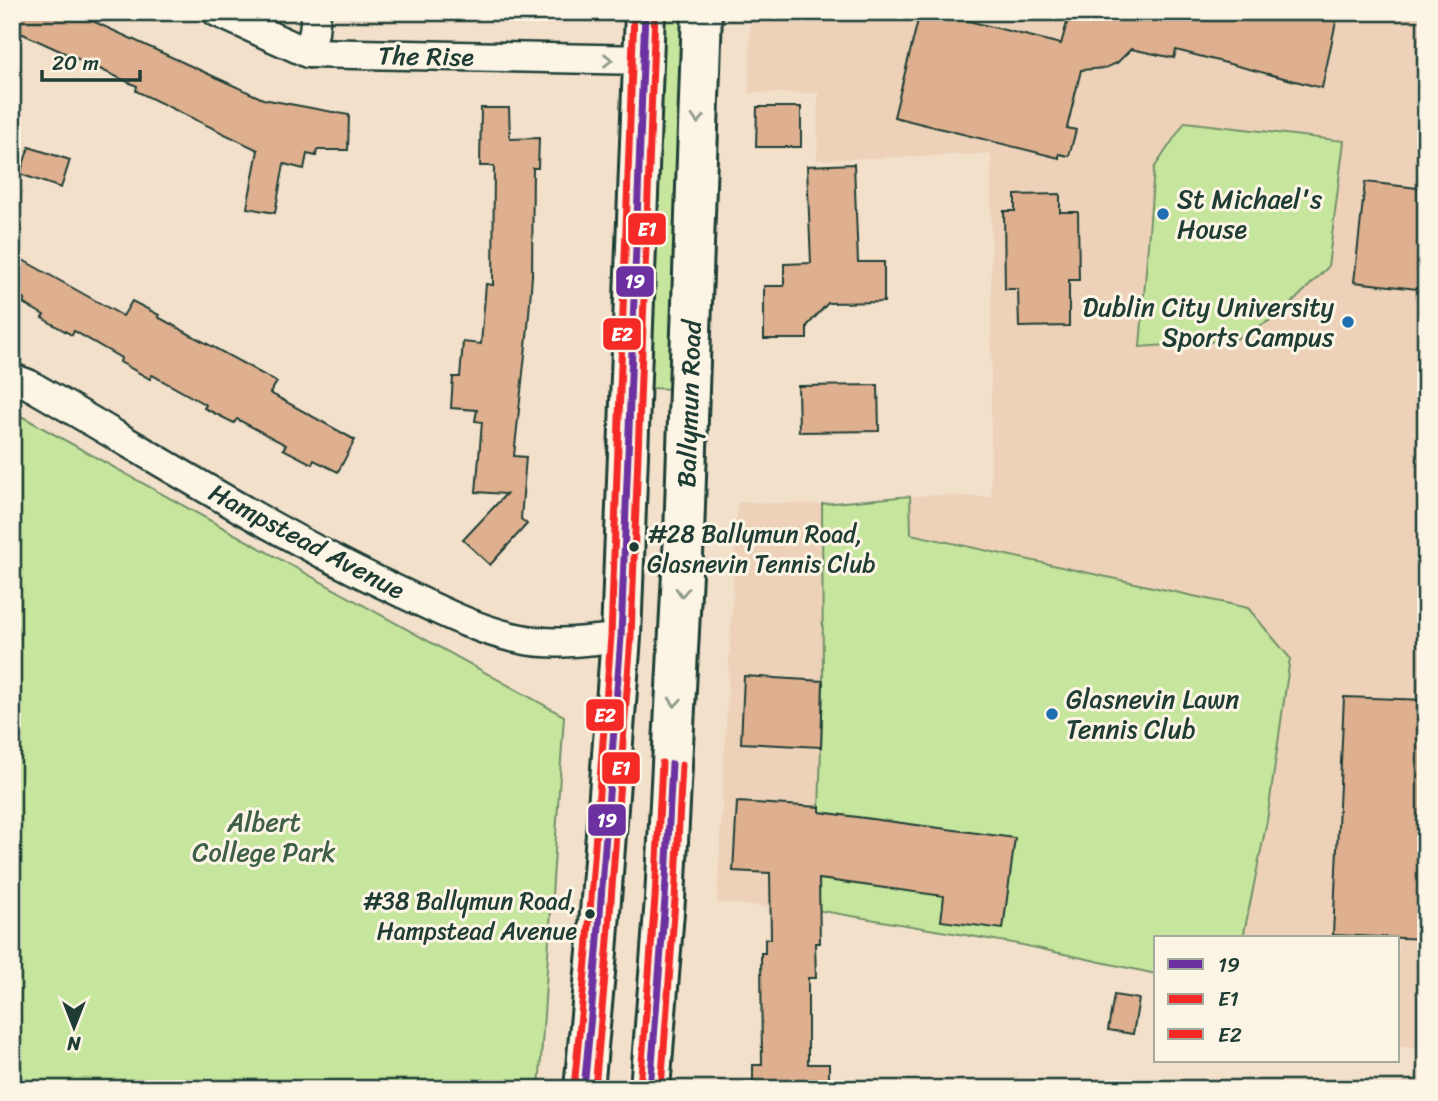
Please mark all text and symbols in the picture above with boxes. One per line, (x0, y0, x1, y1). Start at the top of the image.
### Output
street label: The Rise (378, 32, 475, 80)
scale bar (42, 38, 140, 82)
text: 20 m (52, 44, 99, 82)
one-way arrow (603, 52, 614, 68)
one-way arrow (691, 114, 706, 125)
place label: St Michael's House (1177, 176, 1322, 252)
marker: St Michael's House (1155, 206, 1171, 222)
line badge: E1 (627, 212, 667, 246)
text: E1 (638, 213, 656, 246)
line badge: 19 (615, 265, 655, 298)
text: 19 (625, 265, 645, 298)
place label: Dublin City University Sports Campus (1082, 284, 1335, 360)
marker: Dublin City University Sports Campus (1340, 314, 1356, 330)
line badge: E2 (602, 317, 642, 351)
street label: Ballymun Road (663, 317, 715, 489)
text: E2 (611, 318, 633, 351)
street label: Hampstead Avenue (200, 470, 414, 612)
place label: #28 Ballymun Road, Glasnevin Tennis Club (647, 513, 875, 585)
marker: #28 Ballymun Road, Glasnevin Tennis Club (627, 540, 641, 554)
one-way arrow (674, 586, 689, 597)
place label: Glasnevin Lawn Tennis Club (1066, 676, 1239, 752)
one-way arrow (668, 696, 683, 707)
line badge: E2 (585, 698, 625, 732)
text: E2 (594, 699, 616, 732)
marker: Glasnevin Lawn Tennis Club (1044, 706, 1060, 722)
line badge: E1 (601, 751, 641, 785)
text: E1 (612, 752, 630, 785)
park label: Albert College Park (192, 799, 336, 875)
line badge: 19 (587, 803, 627, 837)
text: 19 (597, 804, 617, 837)
place label: #38 Ballymun Road, Hampstead Avenue (362, 880, 577, 952)
marker: #38 Ballymun Road, Hampstead Avenue (583, 907, 597, 921)
legend (1154, 936, 1400, 1062)
text: 19 (1218, 946, 1240, 984)
text: E1 (1218, 980, 1239, 1018)
north arrow (38, 992, 108, 1062)
text: E2 (1218, 1016, 1242, 1054)
text: N (67, 1027, 82, 1060)

